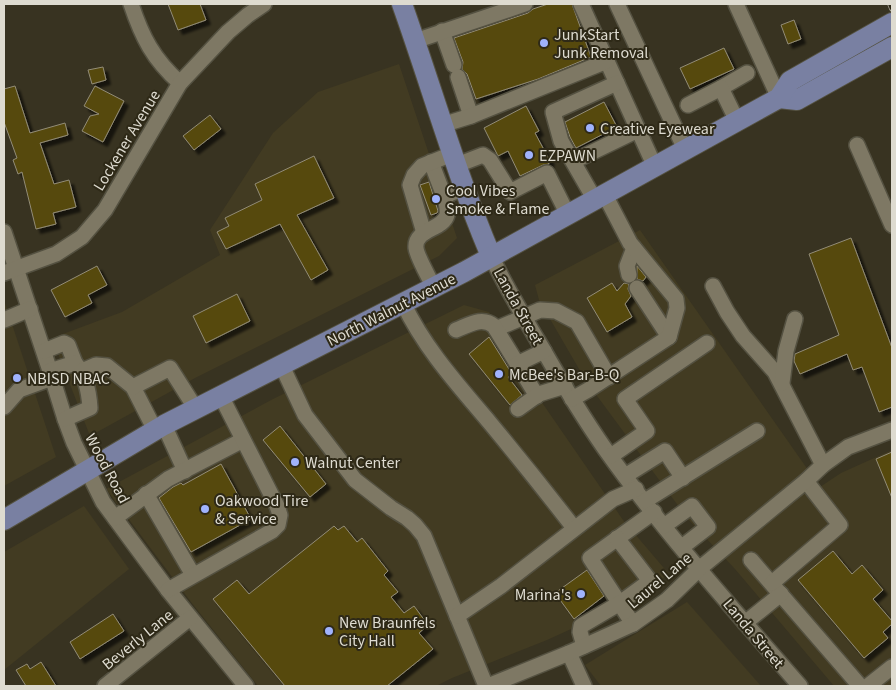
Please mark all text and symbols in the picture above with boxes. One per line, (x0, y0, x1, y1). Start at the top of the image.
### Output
place label: JunkStart Junk Removal (554, 24, 648, 64)
marker: JunkStart Junk Removal (538, 37, 550, 49)
street label: Lockener Avenue (88, 86, 166, 195)
place label: Creative Eyewear (600, 118, 715, 140)
marker: Creative Eyewear (584, 122, 596, 134)
place label: EZPAWN (539, 145, 596, 167)
marker: EZPAWN (523, 149, 535, 161)
place label: Cool Vibes Smoke & Flame (446, 180, 550, 220)
marker: Cool Vibes Smoke & Flame (430, 193, 442, 205)
street label: Landa Street (488, 264, 549, 349)
street label: North Walnut Avenue (323, 268, 460, 352)
place label: McBee's Bar-B-Q (509, 364, 620, 386)
place label: NBISD NBAC (27, 368, 110, 390)
marker: McBee's Bar-B-Q (493, 368, 505, 380)
marker: NBISD NBAC (11, 372, 23, 384)
street label: Wood Road (79, 430, 135, 507)
place label: Walnut Center (305, 452, 400, 474)
marker: Walnut Center (289, 456, 301, 468)
place label: Oakwood Tire & Service (215, 490, 308, 530)
marker: Oakwood Tire & Service (199, 503, 211, 515)
street label: Laurel Lane (623, 547, 697, 614)
place label: Marina's (515, 584, 571, 606)
marker: Marina's (575, 588, 587, 600)
street label: Landa Street (718, 594, 789, 674)
street label: Beverly Lane (97, 604, 178, 675)
place label: New Braunfels City Hall (339, 612, 436, 652)
marker: New Braunfels City Hall (323, 625, 335, 637)

